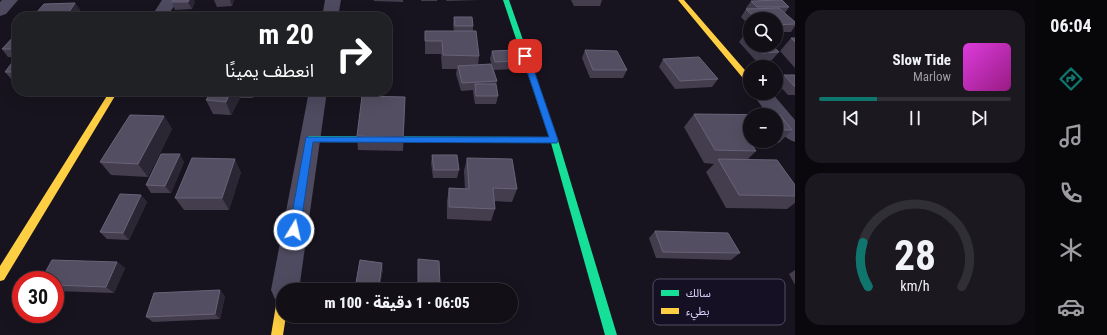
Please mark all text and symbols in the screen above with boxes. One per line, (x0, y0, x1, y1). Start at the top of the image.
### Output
map controls (743, 12, 783, 148)
button: search (743, 12, 783, 52)
text: 06:04 (1050, 15, 1092, 36)
text: 20 m (258, 18, 314, 51)
icon: right (328, 28, 380, 80)
pin (508, 39, 542, 73)
icon: arrive (514, 45, 536, 67)
text: Slow Tide (893, 51, 951, 69)
text: انعطف يمينًا (225, 60, 314, 81)
button: + (743, 60, 783, 100)
icon: directions (1057, 65, 1085, 93)
text: Marlow (913, 69, 951, 84)
icon: previous (840, 107, 862, 129)
icon: pause (904, 107, 926, 129)
icon: next (968, 107, 990, 129)
button: − (743, 108, 783, 148)
icon: music (1057, 122, 1085, 150)
icon: phone (1057, 179, 1085, 207)
position arrow (273, 209, 315, 251)
text: 28 (894, 231, 936, 280)
icon: climate (1057, 236, 1085, 264)
speed limit sign: 30 (12, 271, 64, 323)
text: km/h (900, 277, 930, 293)
legend (653, 279, 785, 325)
text: سالك (686, 287, 711, 300)
icon: car (1057, 293, 1085, 321)
text: 06:05 · 1 دقيقة · 100 m (324, 294, 470, 312)
text: بطيء (686, 305, 709, 321)

